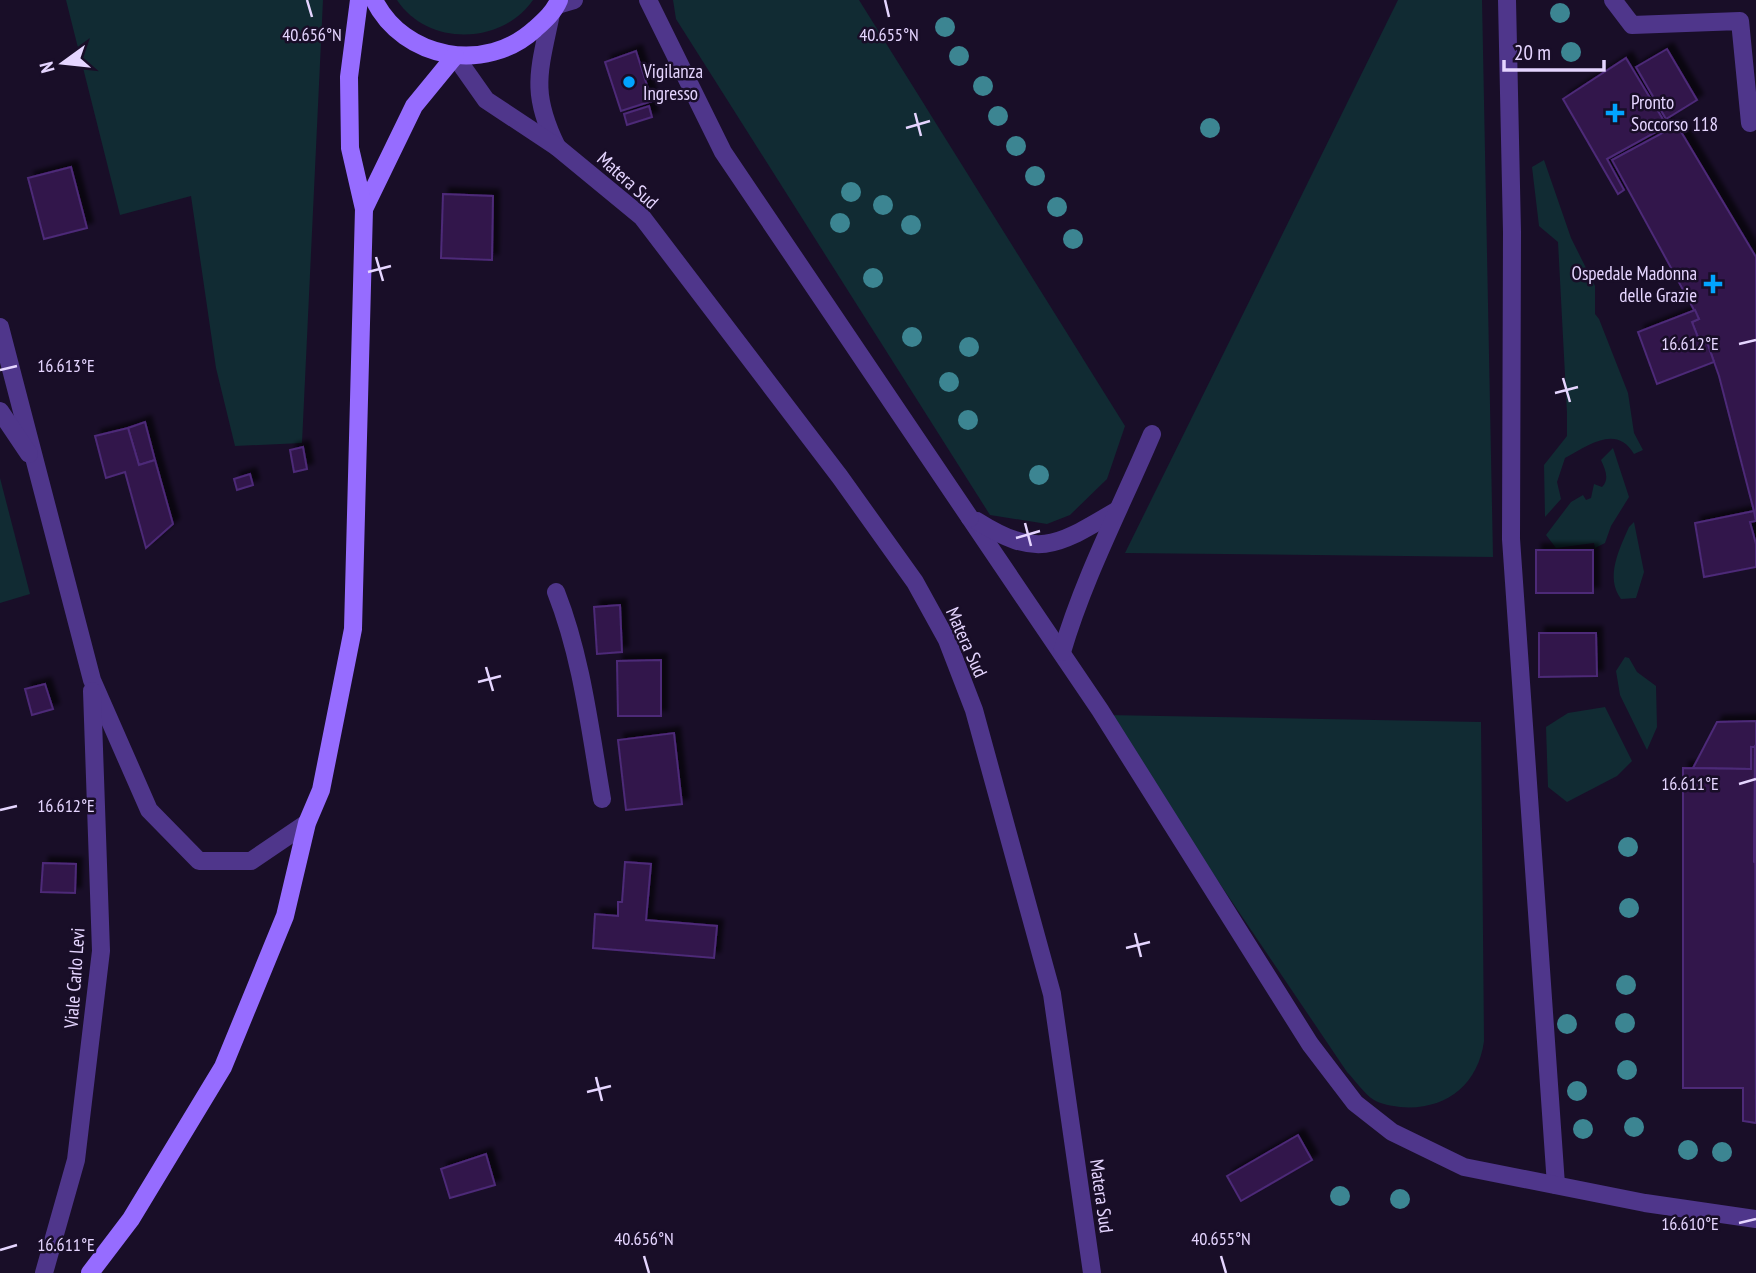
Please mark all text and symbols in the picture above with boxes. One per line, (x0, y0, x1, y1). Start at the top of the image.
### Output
text: 40.656°N (282, 23, 342, 46)
text: 40.655°N (859, 23, 919, 46)
north arrow (28, 28, 98, 98)
scale bar (1504, 28, 1604, 72)
text: 20 m (1514, 39, 1551, 66)
text: N (34, 59, 59, 75)
place label: Vigilanza Ingresso (642, 59, 703, 105)
marker: Vigilanza Ingresso (621, 74, 637, 90)
place label: Pronto Soccorso 118 (1631, 90, 1718, 136)
marker: Pronto Soccorso 118 (1605, 103, 1625, 123)
street label: Matera Sud (592, 146, 664, 214)
place label: Ospedale Madonna delle Grazie (1571, 261, 1697, 307)
marker: Ospedale Madonna delle Grazie (1703, 274, 1723, 294)
text: 16.612°E (1661, 332, 1719, 355)
text: 16.613°E (37, 354, 95, 377)
street label: Matera Sud (941, 603, 993, 681)
text: 16.611°E (1661, 772, 1719, 795)
text: 16.612°E (37, 794, 95, 817)
street label: Viale Carlo Levi (58, 927, 89, 1030)
street label: Matera Sud (1085, 1158, 1119, 1234)
text: 16.610°E (1661, 1212, 1719, 1235)
text: 40.656°N (614, 1227, 674, 1250)
text: 40.655°N (1191, 1227, 1251, 1250)
text: 16.611°E (37, 1233, 95, 1256)

